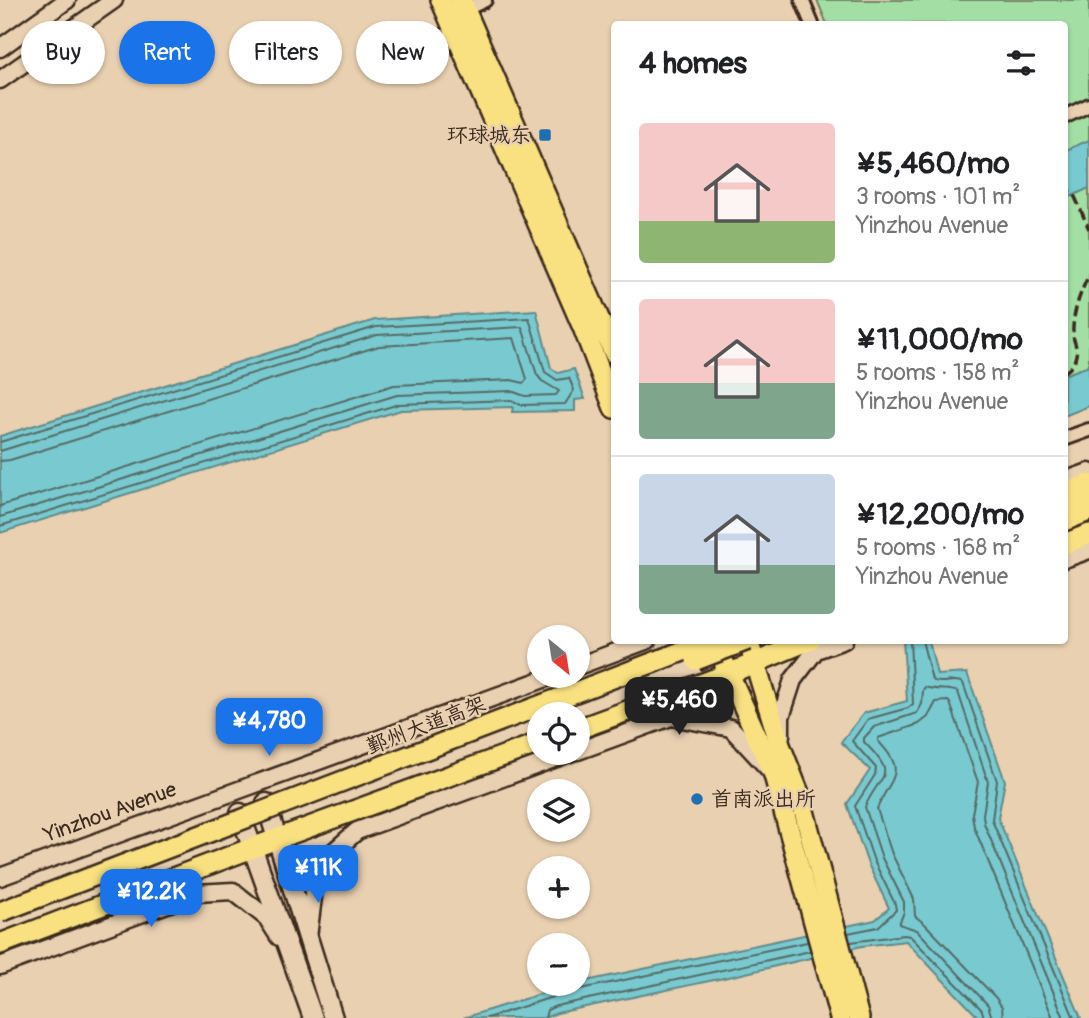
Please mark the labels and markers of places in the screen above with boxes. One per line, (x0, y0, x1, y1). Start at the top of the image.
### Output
place label: 环球城东 (447, 122, 531, 149)
marker: 环球城东 (537, 127, 553, 143)
pin: ¥5,460 (622, 678, 736, 737)
pin: ¥4,780 (212, 698, 326, 758)
place label: 首南派出所 (711, 786, 816, 813)
marker: 首南派出所 (689, 791, 705, 807)
pin: ¥11K (277, 846, 359, 905)
pin: ¥12.2K (94, 870, 208, 929)

